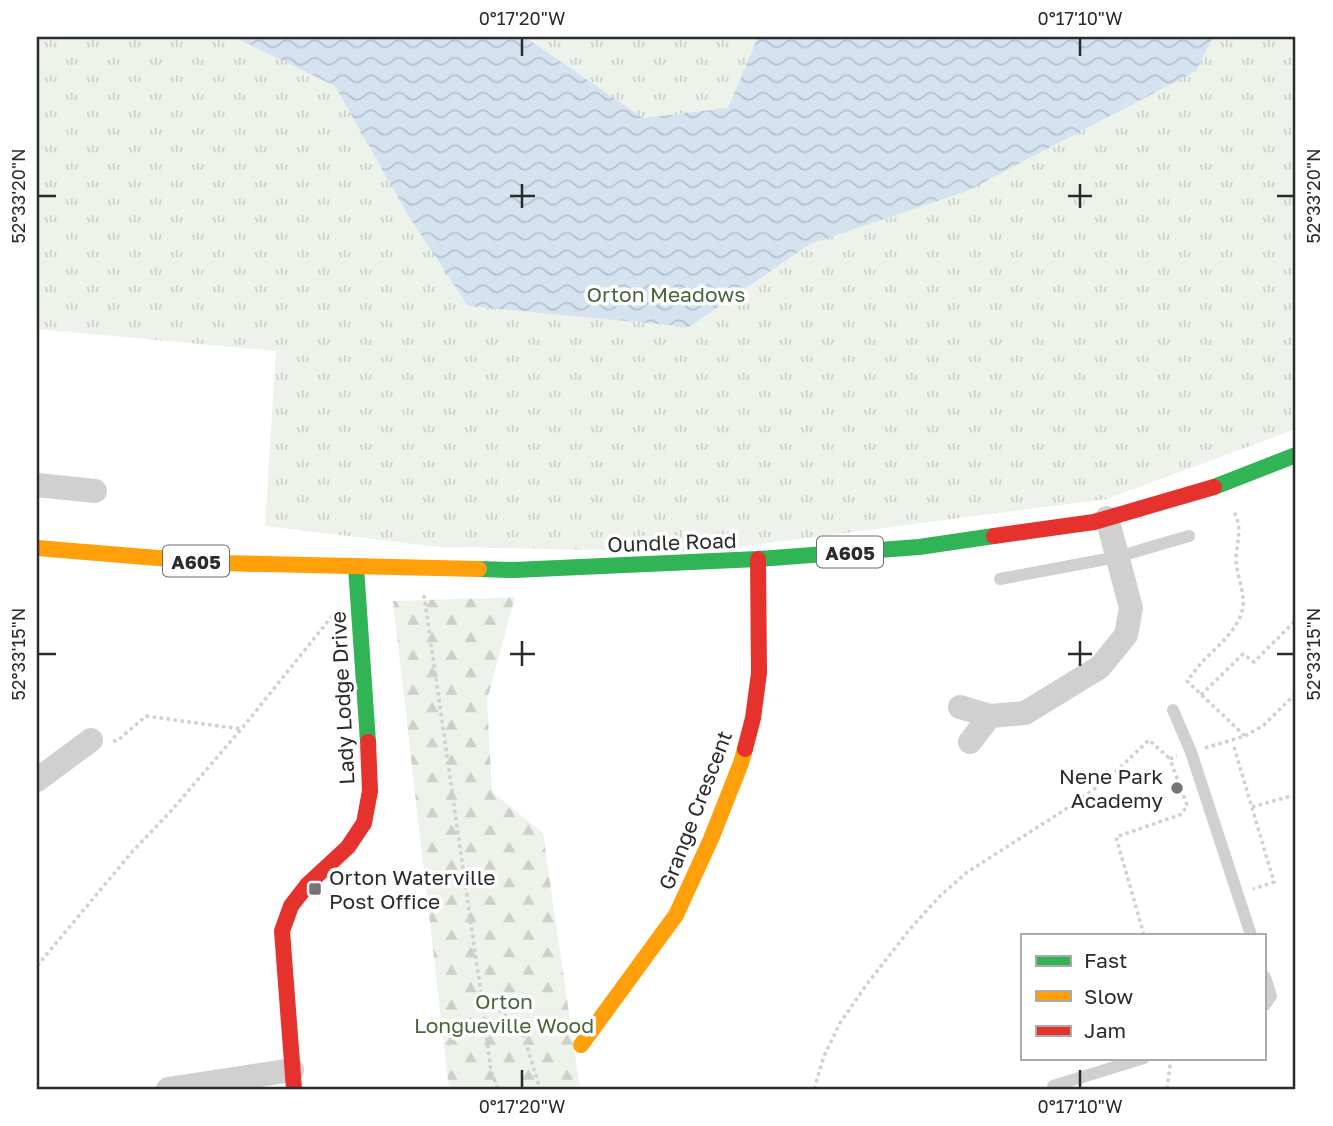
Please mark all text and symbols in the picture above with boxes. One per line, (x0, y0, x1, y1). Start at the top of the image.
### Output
text: 0°17'20"W (479, 7, 565, 29)
text: 0°17'10"W (1038, 7, 1122, 29)
text: 52°33'20"N (7, 148, 29, 244)
text: 52°33'20"N (1302, 148, 1324, 244)
park label: Orton Meadows (587, 281, 745, 307)
street label: Oundle Road (607, 527, 737, 557)
road number: A605 (817, 537, 883, 568)
road number: A605 (163, 546, 229, 576)
text: 52°33'15"N (7, 608, 29, 700)
text: 52°33'15"N (1302, 608, 1324, 700)
street label: Lady Lodge Drive (324, 611, 360, 785)
street label: Grange Crescent (653, 727, 737, 893)
place label: Nene Park Academy (1059, 763, 1163, 813)
marker: Nene Park Academy (1169, 780, 1185, 796)
place label: Orton Waterville Post Office (329, 864, 496, 914)
marker: Orton Waterville Post Office (307, 881, 323, 897)
legend (1021, 934, 1266, 1060)
text: Fast (1084, 947, 1127, 973)
text: Slow (1084, 983, 1133, 1009)
park label: Orton Longueville Wood (414, 988, 594, 1038)
text: Jam (1084, 1017, 1126, 1043)
text: 0°17'20"W (479, 1095, 565, 1117)
text: 0°17'10"W (1038, 1095, 1122, 1117)

